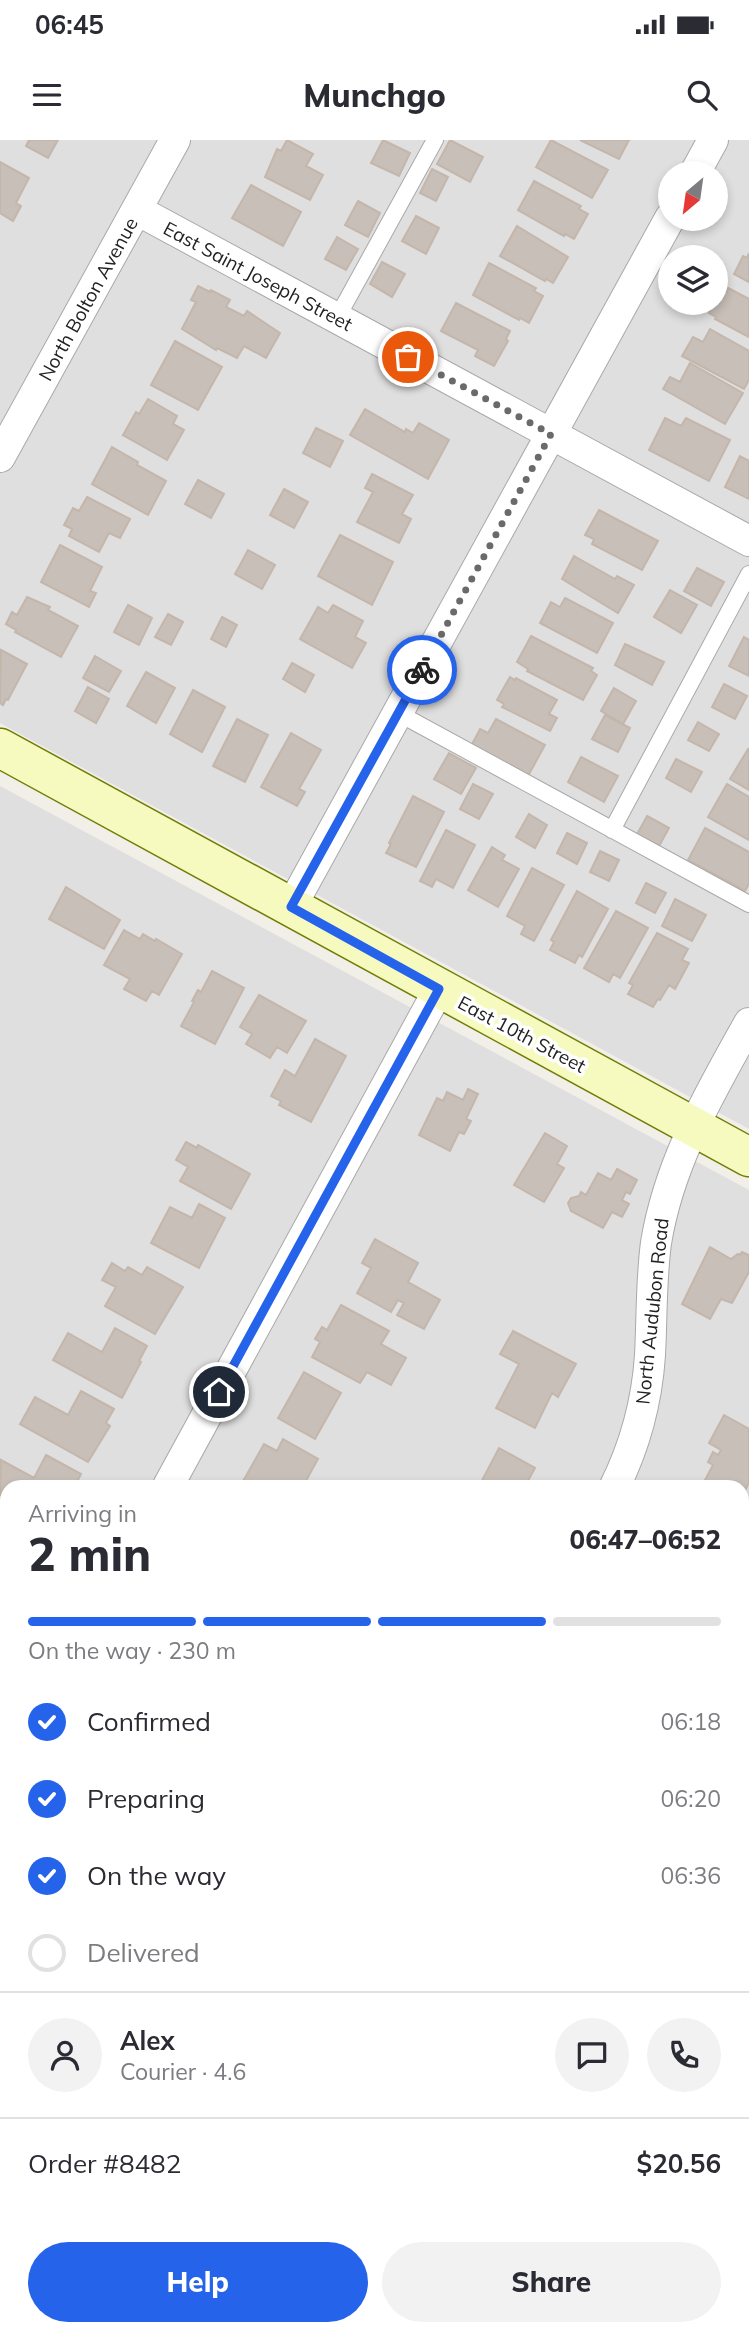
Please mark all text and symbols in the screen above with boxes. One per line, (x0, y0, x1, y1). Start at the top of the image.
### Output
text: 06:45 (35, 8, 104, 41)
text: Munchgo (303, 75, 446, 115)
icon: menu (28, 76, 66, 114)
icon: search (683, 76, 721, 114)
north arrow (658, 161, 728, 231)
map controls (658, 161, 728, 315)
street label: North Bolton Avenue (33, 213, 143, 385)
street label: East Saint Joseph Street (159, 216, 357, 336)
button: layers (658, 245, 728, 315)
pin (378, 327, 438, 387)
icon: bag (389, 338, 427, 376)
courier (387, 635, 457, 705)
icon: bike (403, 651, 441, 689)
street label: East 10th Street (454, 990, 590, 1078)
street label: North Audubon Road (630, 1217, 674, 1405)
pin (189, 1362, 249, 1422)
icon: home (200, 1373, 238, 1411)
text: Arriving in (28, 1499, 137, 1528)
text: 06:47–06:52 (570, 1523, 721, 1556)
text: 2 min (28, 1525, 151, 1583)
text: On the way · 230 m (28, 1636, 236, 1665)
icon: check (28, 1703, 66, 1741)
text: Confirmed (87, 1705, 211, 1738)
text: 06:18 (661, 1707, 721, 1736)
icon: check (28, 1780, 66, 1818)
text: Preparing (87, 1782, 205, 1815)
text: 06:20 (661, 1784, 721, 1813)
icon: check (28, 1857, 66, 1895)
text: On the way (87, 1859, 226, 1892)
text: 06:36 (661, 1861, 721, 1890)
text: Delivered (87, 1936, 200, 1969)
button: person (28, 2018, 102, 2092)
button: chat (555, 2018, 629, 2092)
button: phone (647, 2018, 721, 2092)
text: Alex (120, 2024, 175, 2057)
text: Courier · 4.6 (120, 2057, 246, 2086)
text: Order #8482 (28, 2147, 181, 2180)
text: $20.56 (637, 2147, 721, 2180)
button: Help (28, 2242, 368, 2322)
button: Share (382, 2242, 721, 2322)

